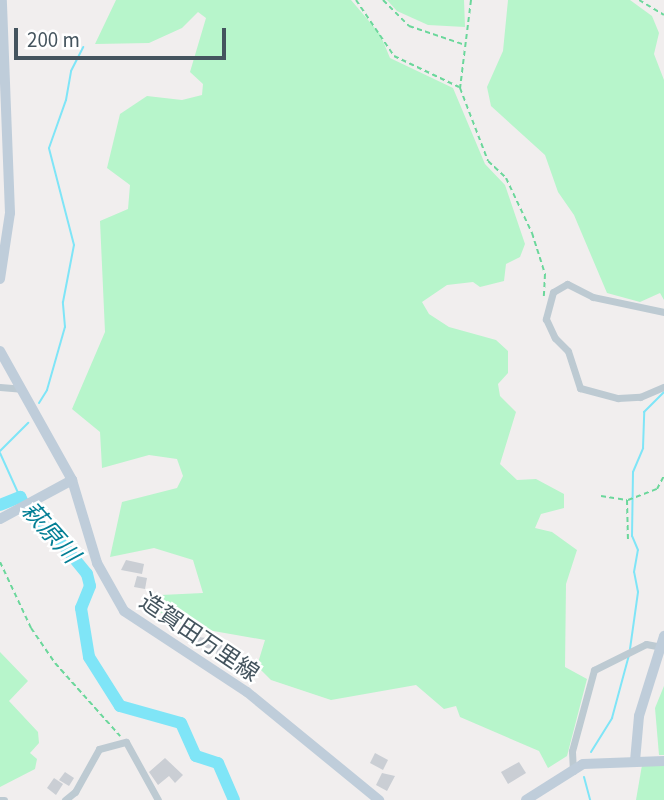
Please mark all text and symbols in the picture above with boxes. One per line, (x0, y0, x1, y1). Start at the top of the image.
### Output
scale bar (18, 14, 229, 58)
text: 200 m (27, 25, 80, 55)
water label: 萩原川 (15, 497, 85, 569)
street label: 造賀田万里線 (134, 588, 264, 688)

